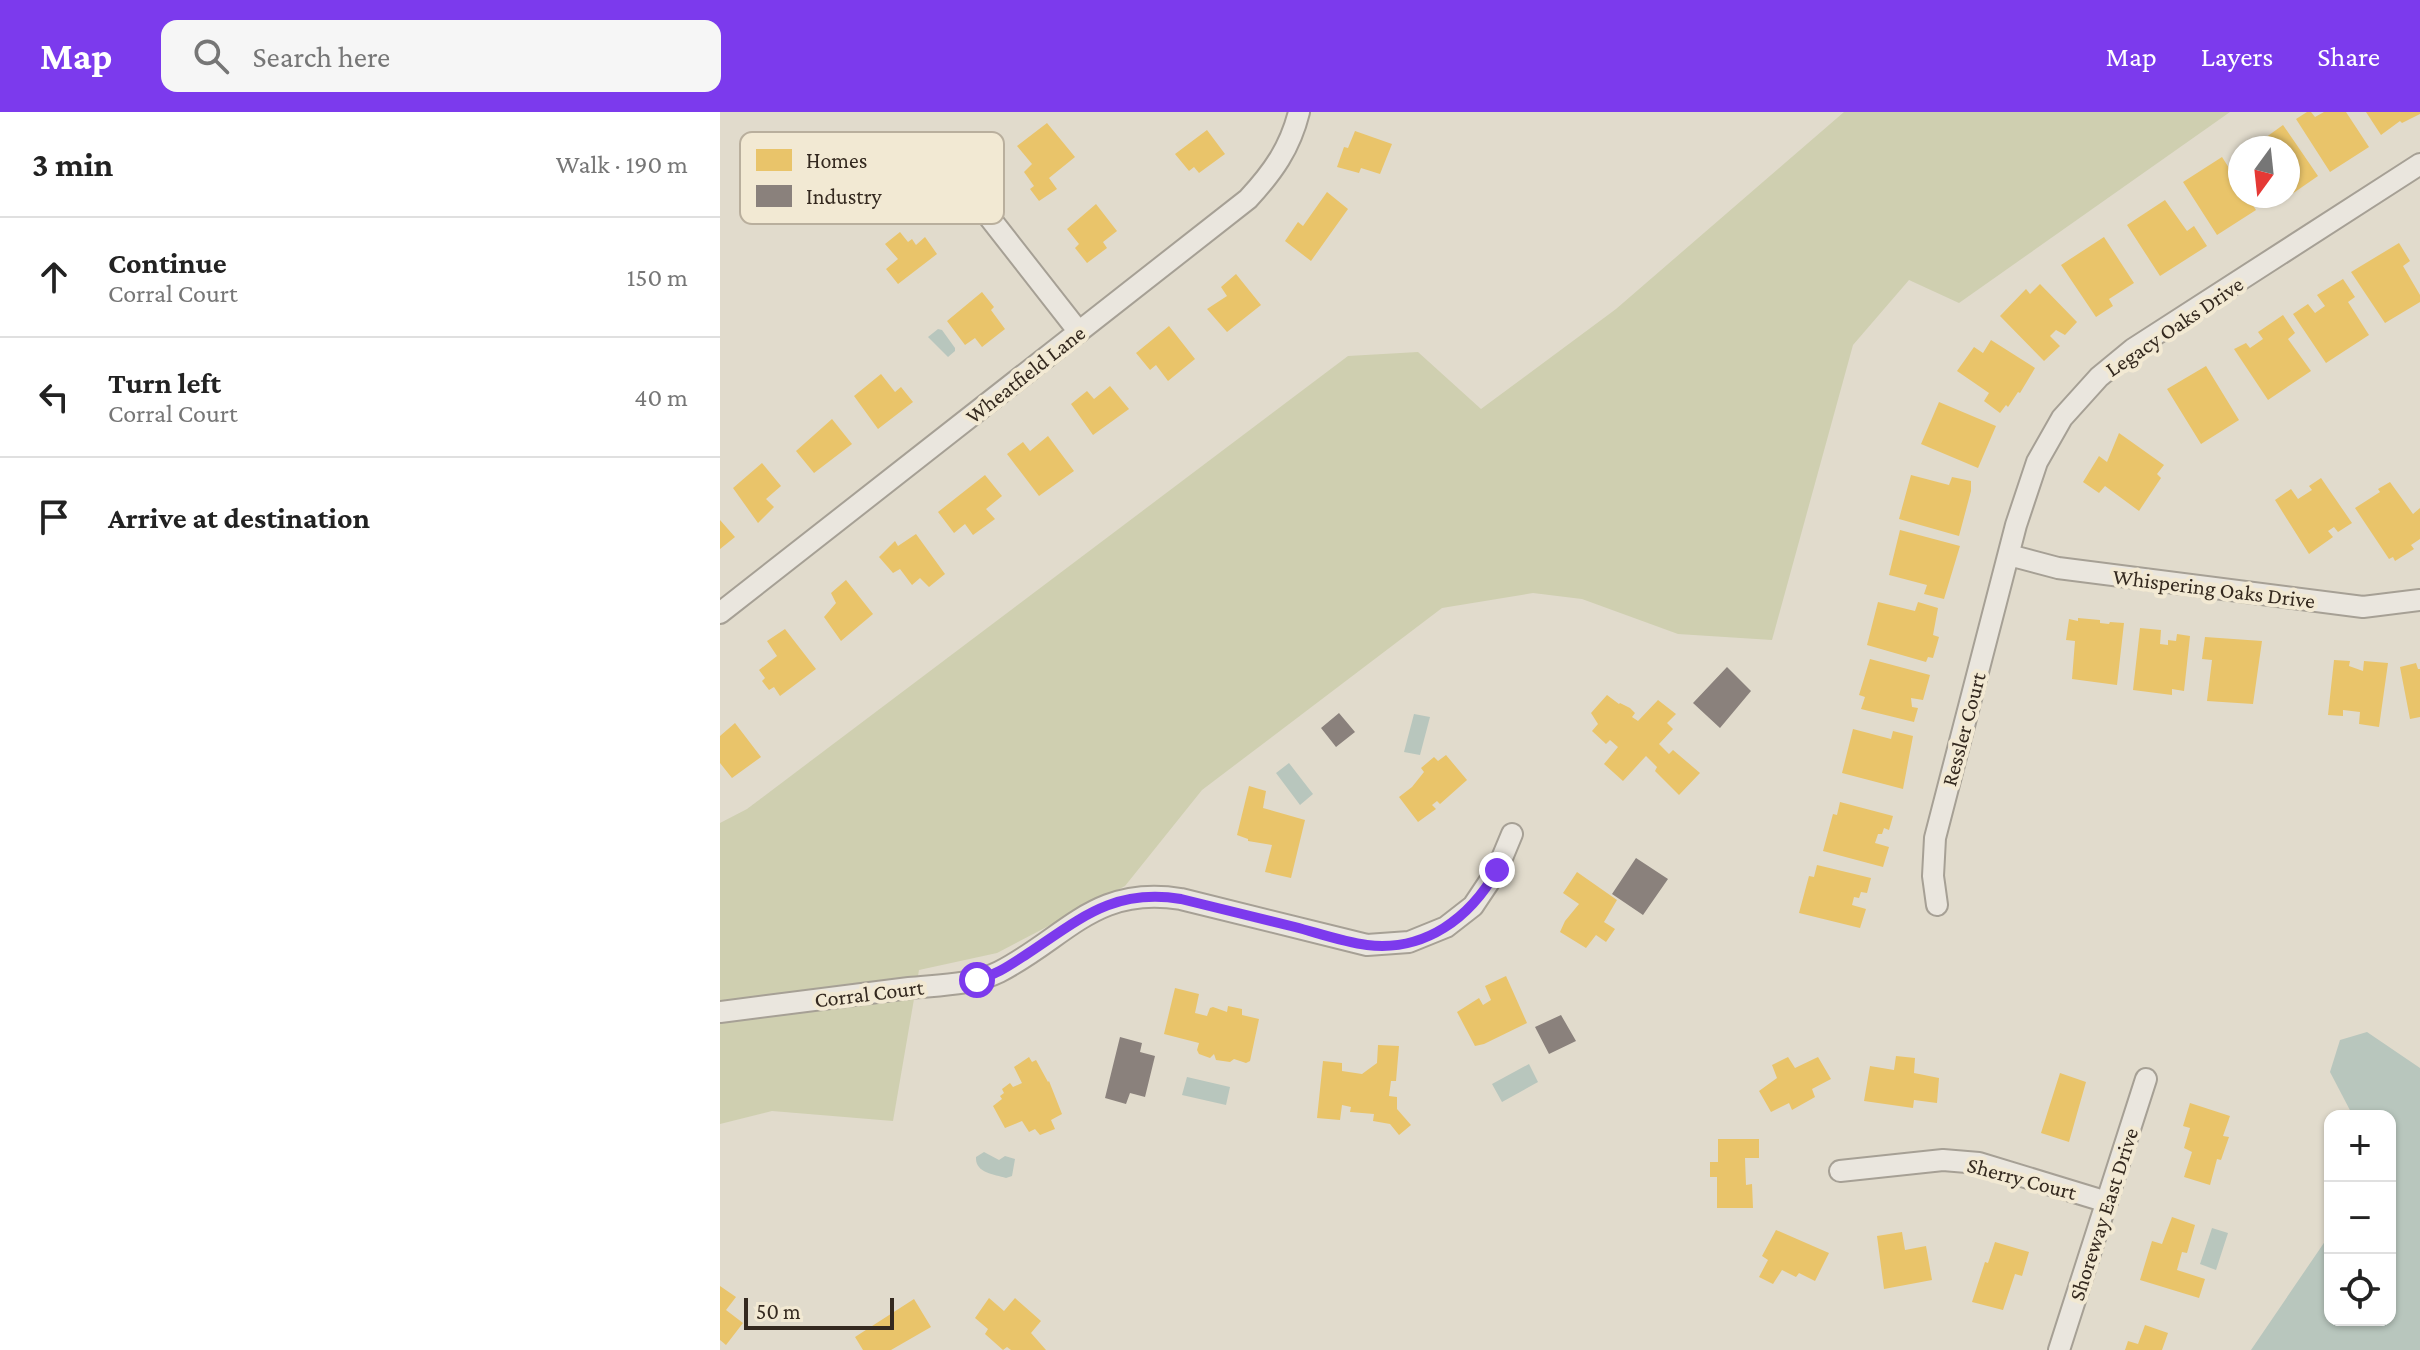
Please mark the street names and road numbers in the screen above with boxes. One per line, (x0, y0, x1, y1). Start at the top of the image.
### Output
street label: Legacy Oaks Drive (2101, 271, 2248, 382)
street label: Wheatfield Lane (961, 320, 1090, 429)
street label: Whispering Oaks Drive (2111, 564, 2317, 613)
street label: Ressler Court (1936, 669, 1991, 789)
street label: Corral Court (813, 974, 926, 1013)
street label: Shoreway East Drive (2064, 1125, 2143, 1304)
street label: Sherry Court (1964, 1152, 2080, 1205)

